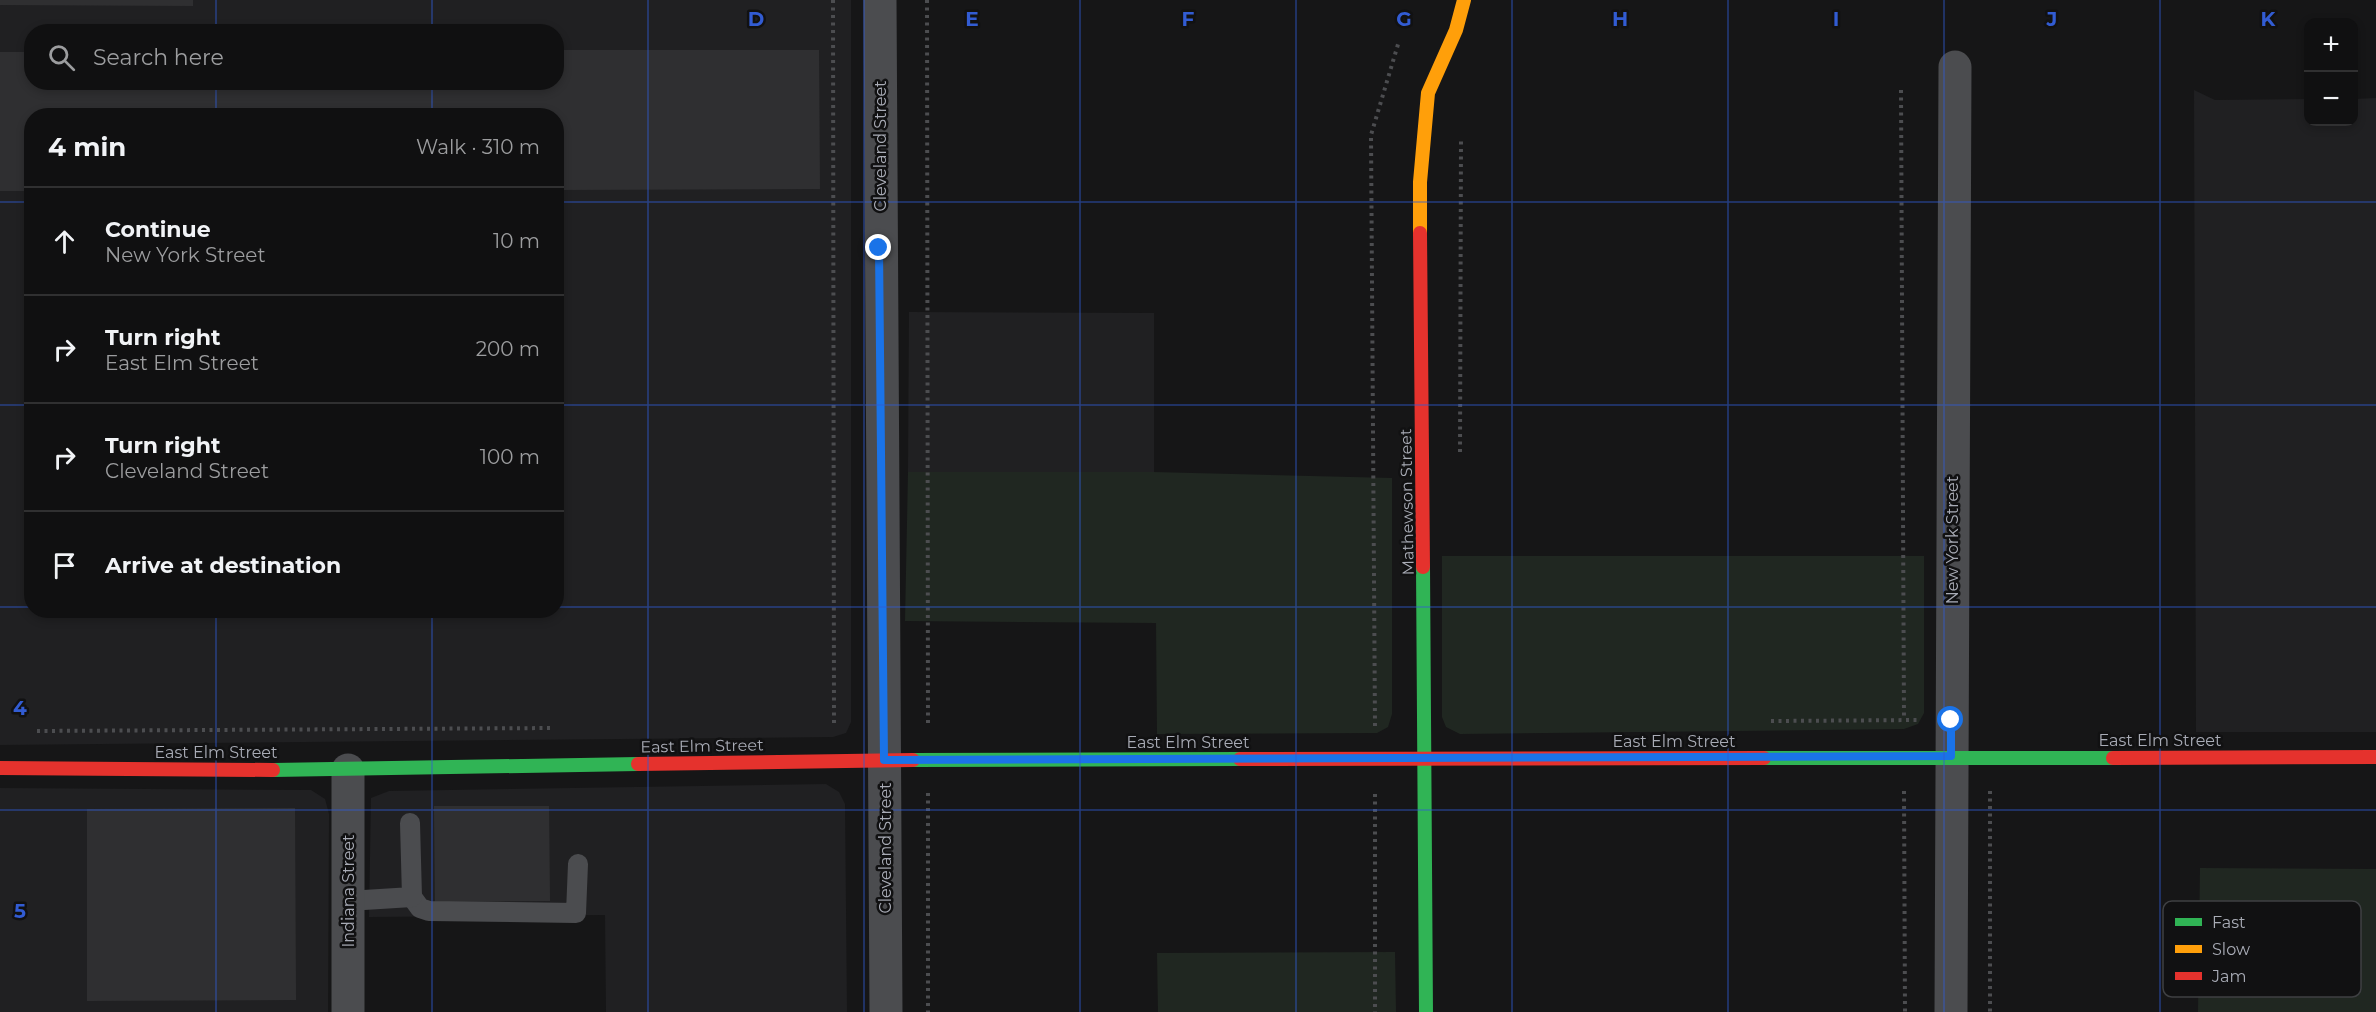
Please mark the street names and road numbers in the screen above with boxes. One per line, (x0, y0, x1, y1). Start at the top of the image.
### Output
street label: Cleveland Street (871, 80, 890, 212)
street label: Mathewson Street (1396, 428, 1418, 576)
street label: New York Street (1943, 475, 1962, 604)
street label: East Elm Street (2098, 731, 2222, 750)
street label: East Elm Street (1612, 732, 1736, 751)
street label: East Elm Street (1126, 733, 1250, 752)
street label: East Elm Street (640, 735, 764, 757)
street label: East Elm Street (154, 743, 278, 762)
street label: Cleveland Street (876, 782, 895, 914)
street label: Indiana Street (339, 834, 358, 948)

